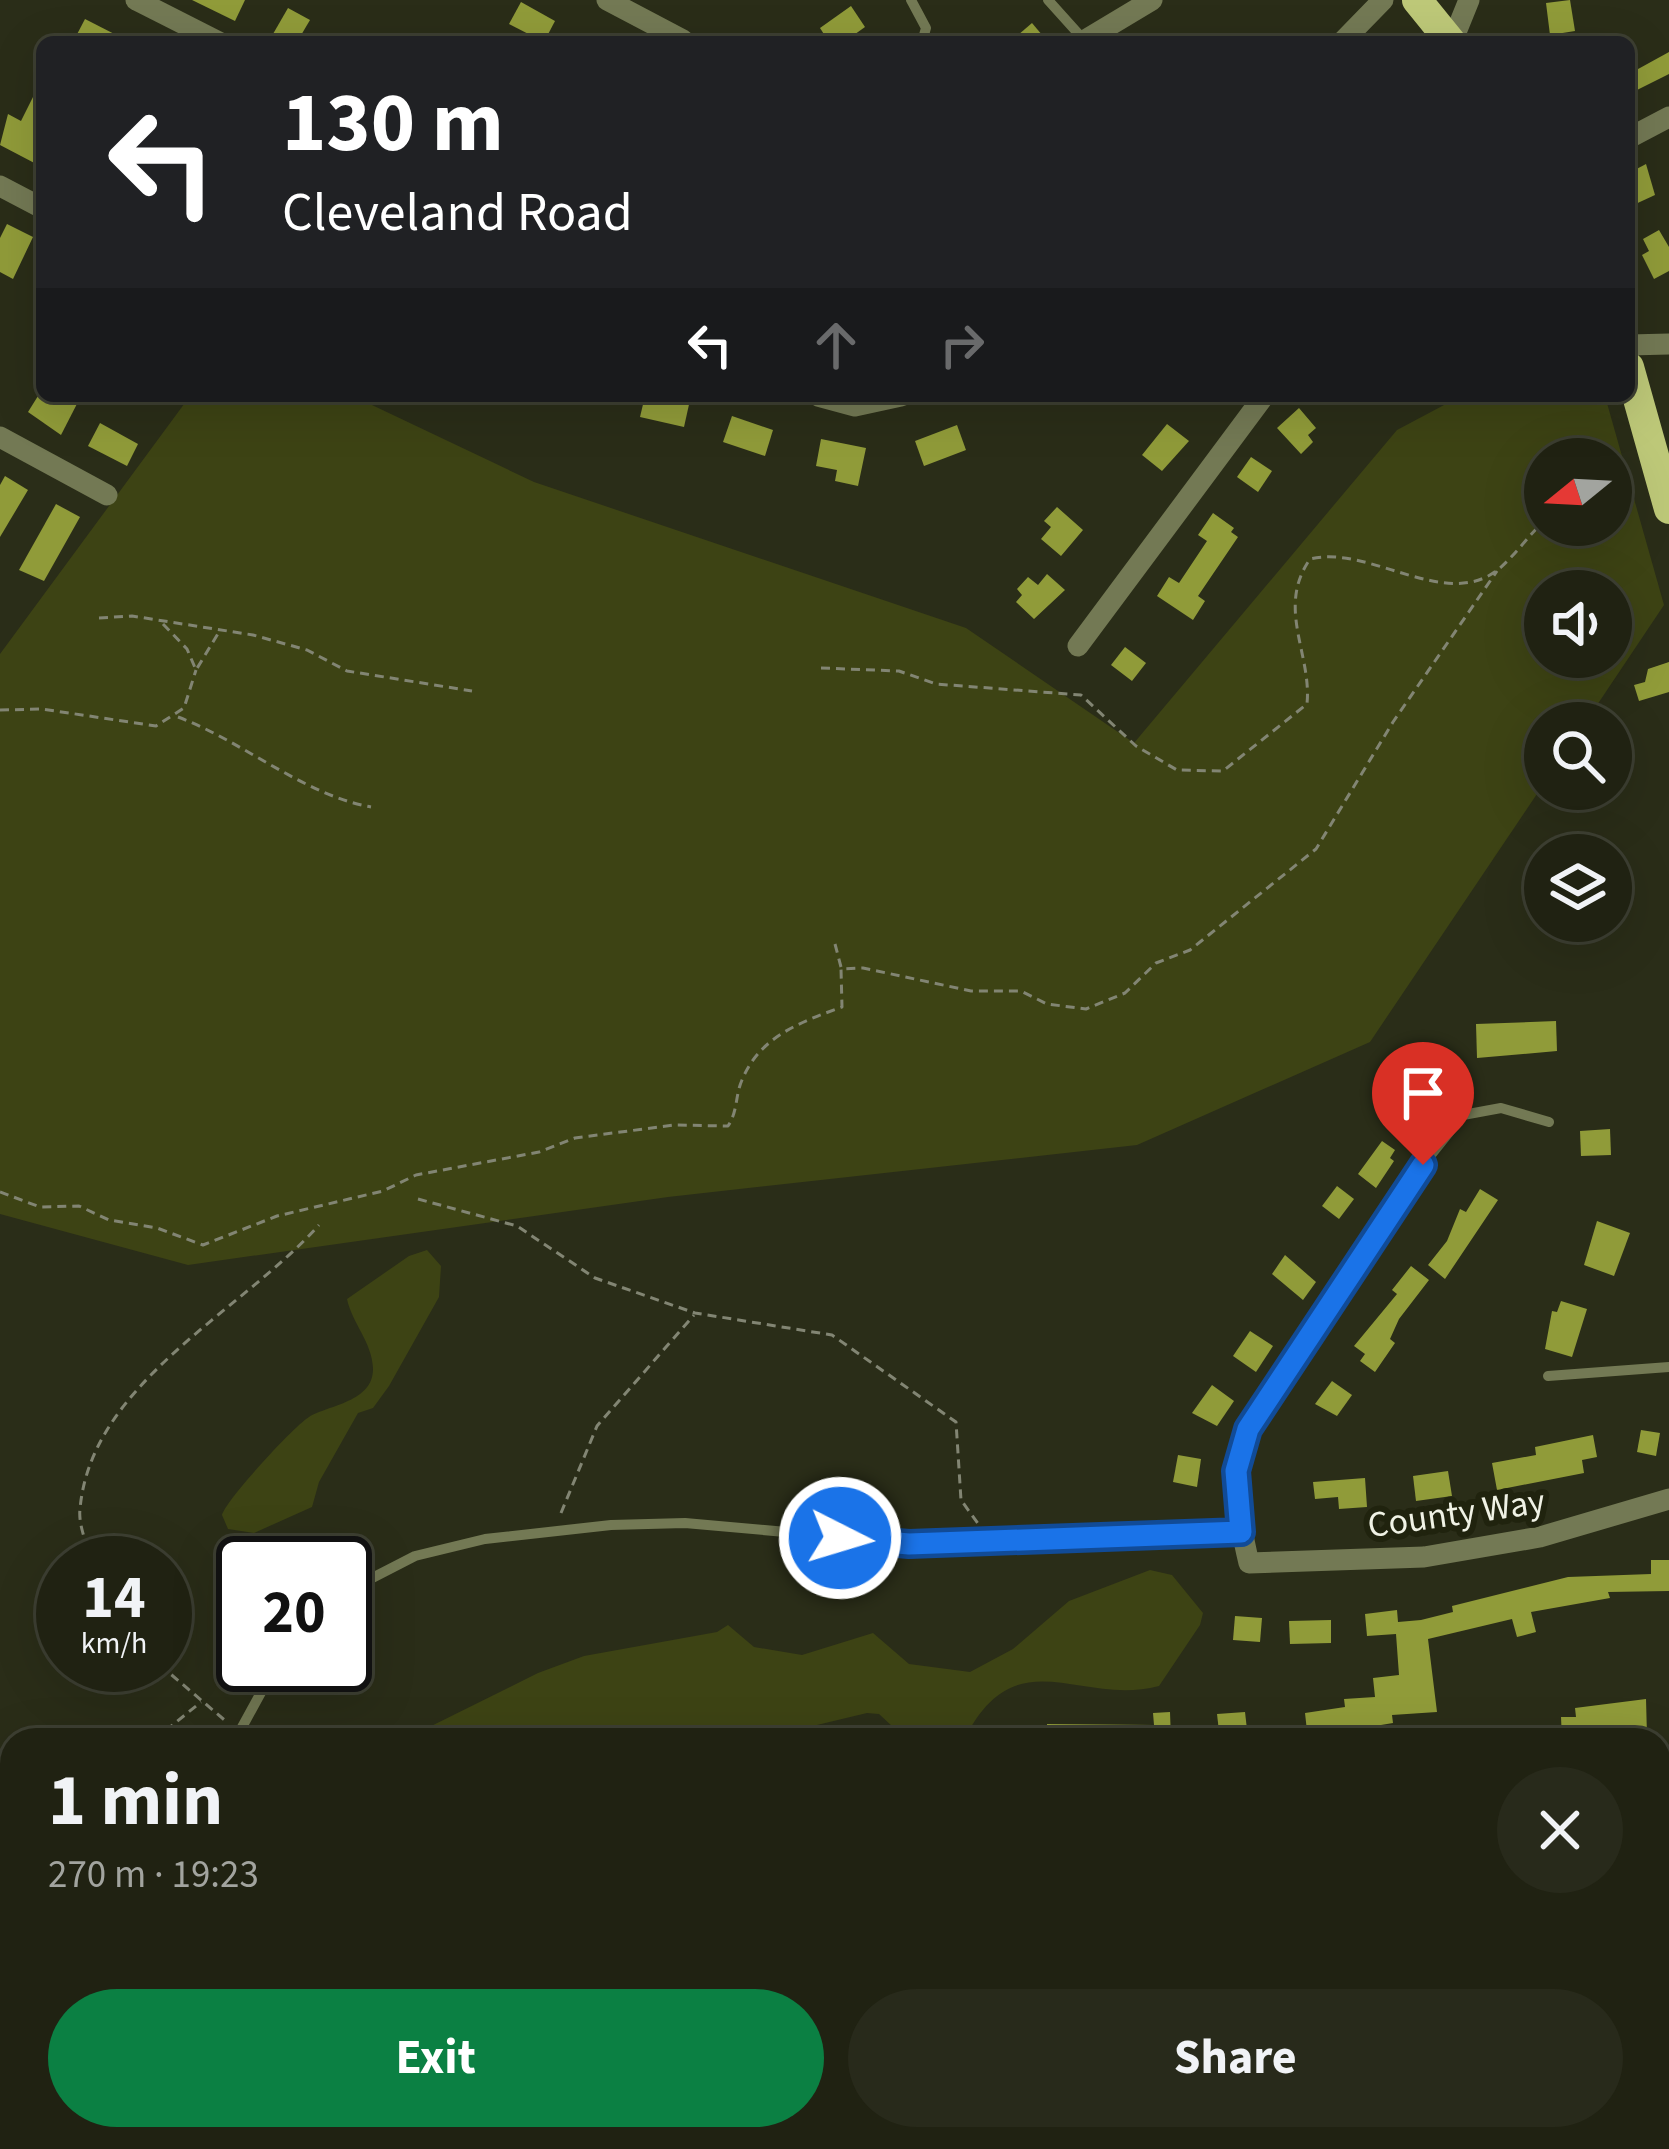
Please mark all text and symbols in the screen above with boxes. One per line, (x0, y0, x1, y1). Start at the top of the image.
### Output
text: 130 m (282, 64, 504, 184)
icon: left (84, 84, 240, 240)
text: Cleveland Road (282, 175, 633, 252)
icon: left (677, 312, 743, 378)
icon: ahead (803, 312, 869, 378)
icon: right (929, 312, 995, 378)
north arrow (1524, 438, 1632, 546)
map controls (1524, 438, 1632, 942)
button: sound (1524, 570, 1632, 678)
button: search (1524, 702, 1632, 810)
button: layers (1524, 834, 1632, 942)
pin (1372, 1042, 1474, 1165)
icon: arrive (1390, 1060, 1456, 1126)
position arrow (777, 1475, 903, 1601)
street label: County Way (1364, 1476, 1548, 1551)
speed limit sign: 20 (216, 1536, 372, 1692)
text: 14 (82, 1556, 146, 1641)
text: km/h (81, 1622, 147, 1665)
text: 1 min (48, 1750, 223, 1853)
button: close (1497, 1767, 1623, 1893)
text: 270 m · 19:23 (48, 1847, 259, 1903)
button: Exit (48, 1989, 824, 2127)
button: Share (848, 1989, 1623, 2127)

